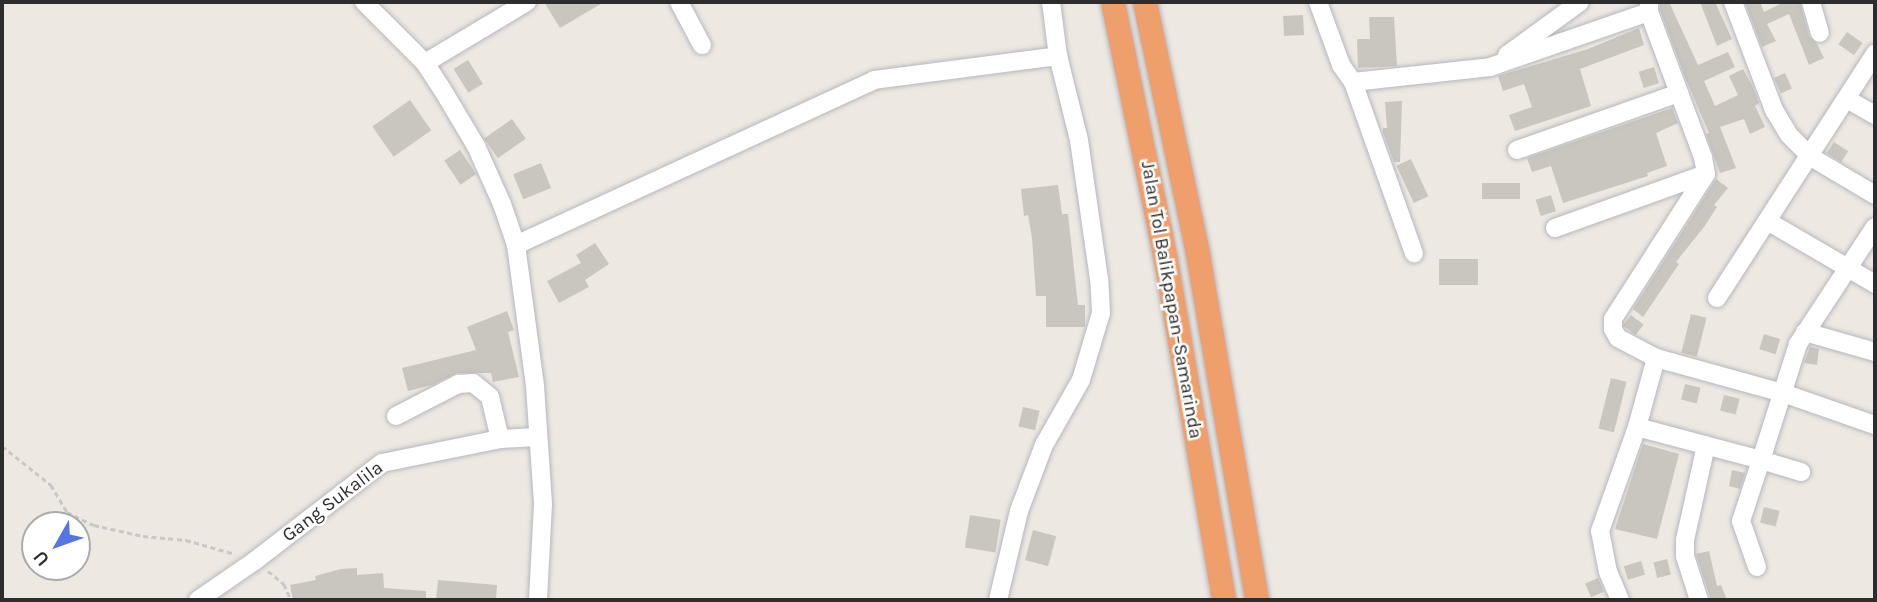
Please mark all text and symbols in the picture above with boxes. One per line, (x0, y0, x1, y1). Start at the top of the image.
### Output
street label: Jalan Tol Balikpapan–Samarinda (1135, 159, 1207, 441)
street label: Gang Sukalila (278, 457, 388, 547)
north arrow (21, 511, 91, 581)
text: U (29, 546, 54, 570)

